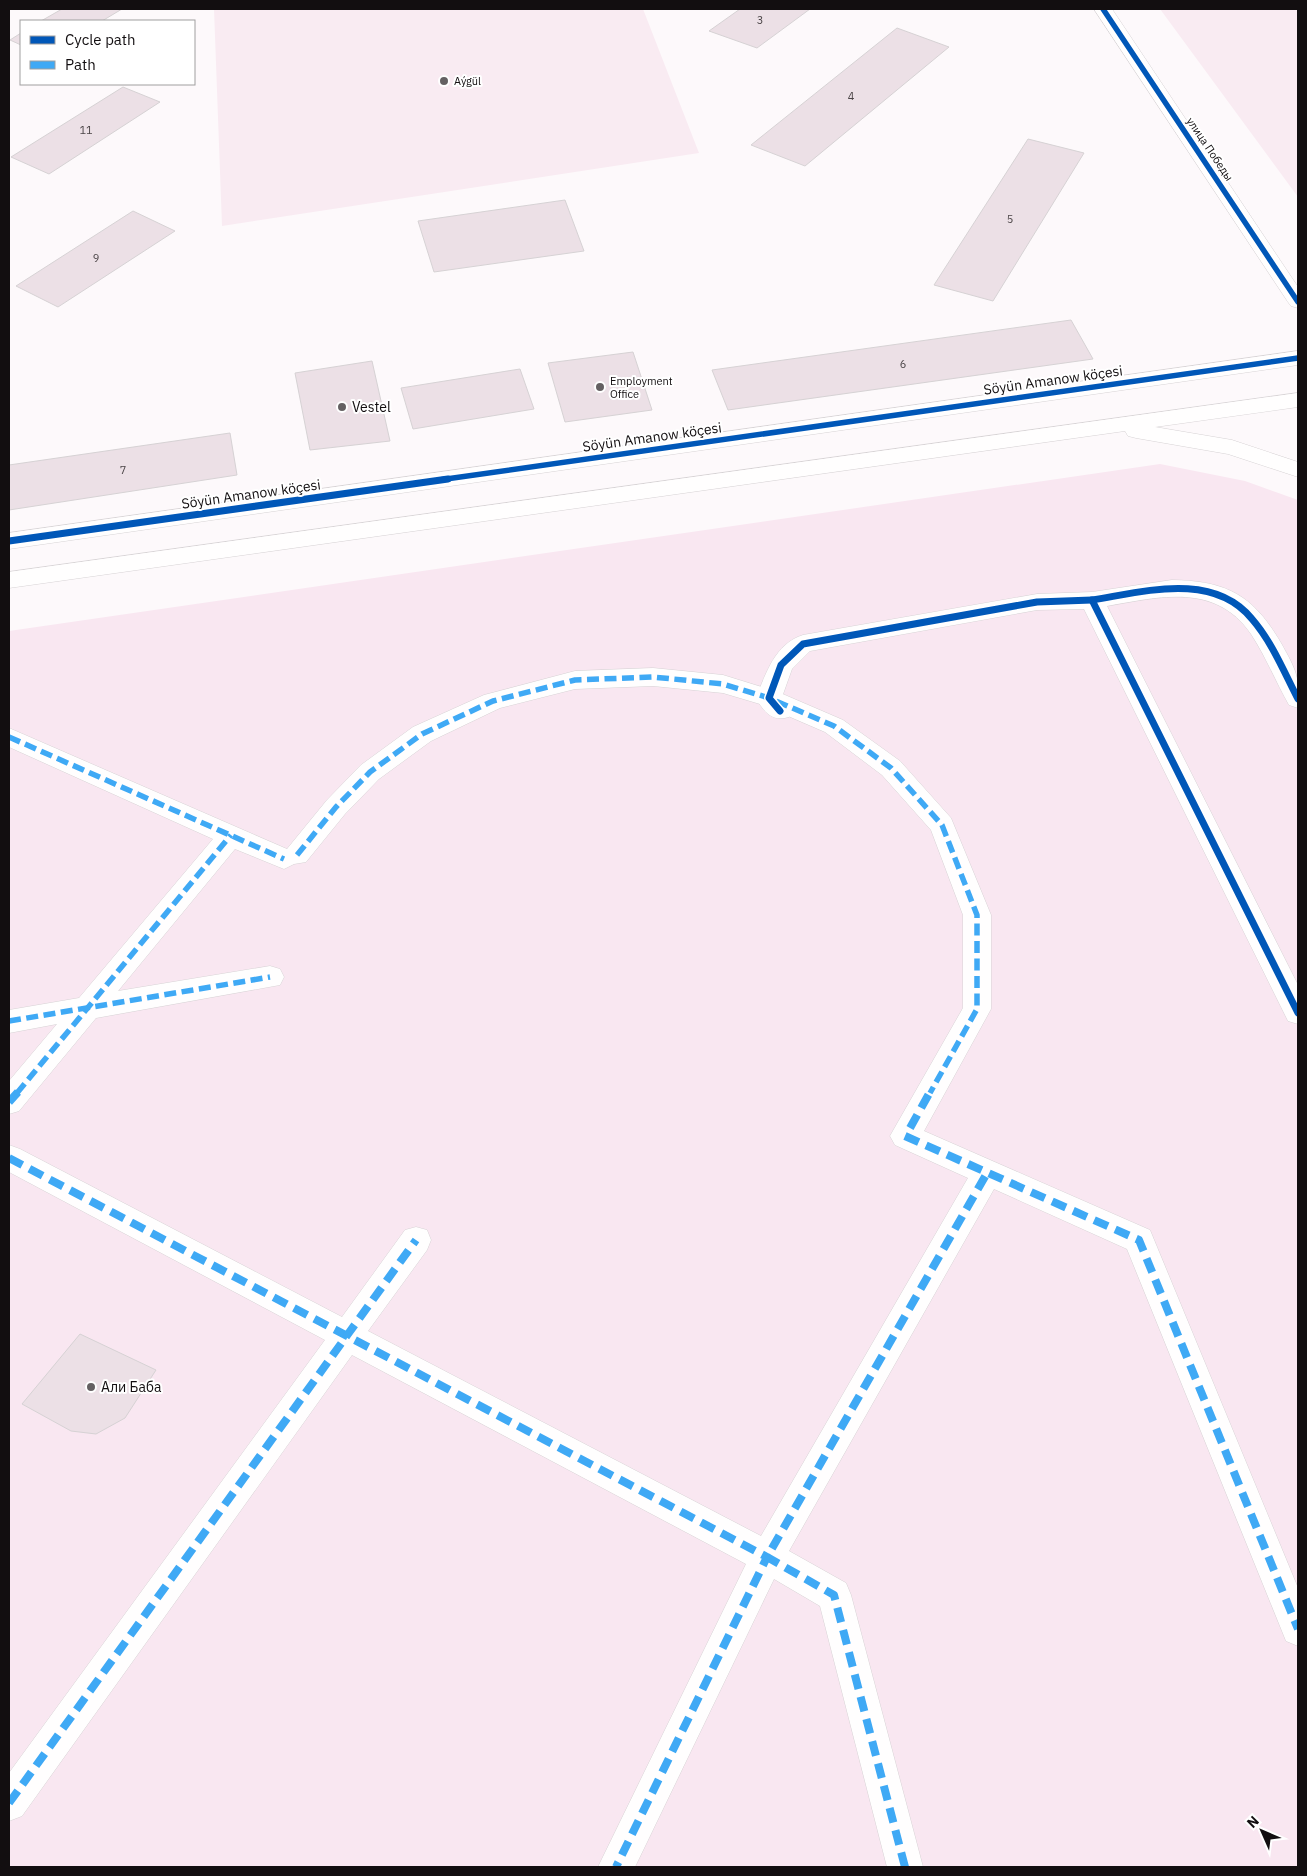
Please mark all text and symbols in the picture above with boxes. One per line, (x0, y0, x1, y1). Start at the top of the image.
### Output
house number: 3 (757, 13, 763, 27)
legend (20, 20, 195, 85)
text: Cycle path (65, 30, 136, 49)
text: Path (65, 55, 96, 74)
place label: Aýgül (454, 74, 481, 88)
marker: Aýgül (438, 75, 450, 87)
house number: 4 (848, 89, 855, 103)
street label: улица Победы (1184, 115, 1236, 183)
house number: 11 (79, 123, 93, 137)
house number: 5 (1007, 212, 1013, 226)
house number: 9 (93, 251, 99, 265)
house number: 6 (900, 357, 906, 371)
street label: Söyün Amanow köçesi (982, 361, 1124, 399)
place label: Employment Office (610, 374, 673, 401)
marker: Employment Office (594, 381, 606, 393)
place label: Vestel (352, 398, 391, 416)
marker: Vestel (336, 401, 348, 413)
street label: Söyün Amanow köçesi (581, 418, 723, 456)
house number: 7 (120, 463, 126, 477)
street label: Söyün Amanow köçesi (180, 475, 322, 513)
place label: Али Баба (101, 1378, 162, 1396)
marker: Али Баба (85, 1381, 97, 1393)
north arrow (1237, 1806, 1287, 1856)
text: N (1243, 1812, 1263, 1832)

